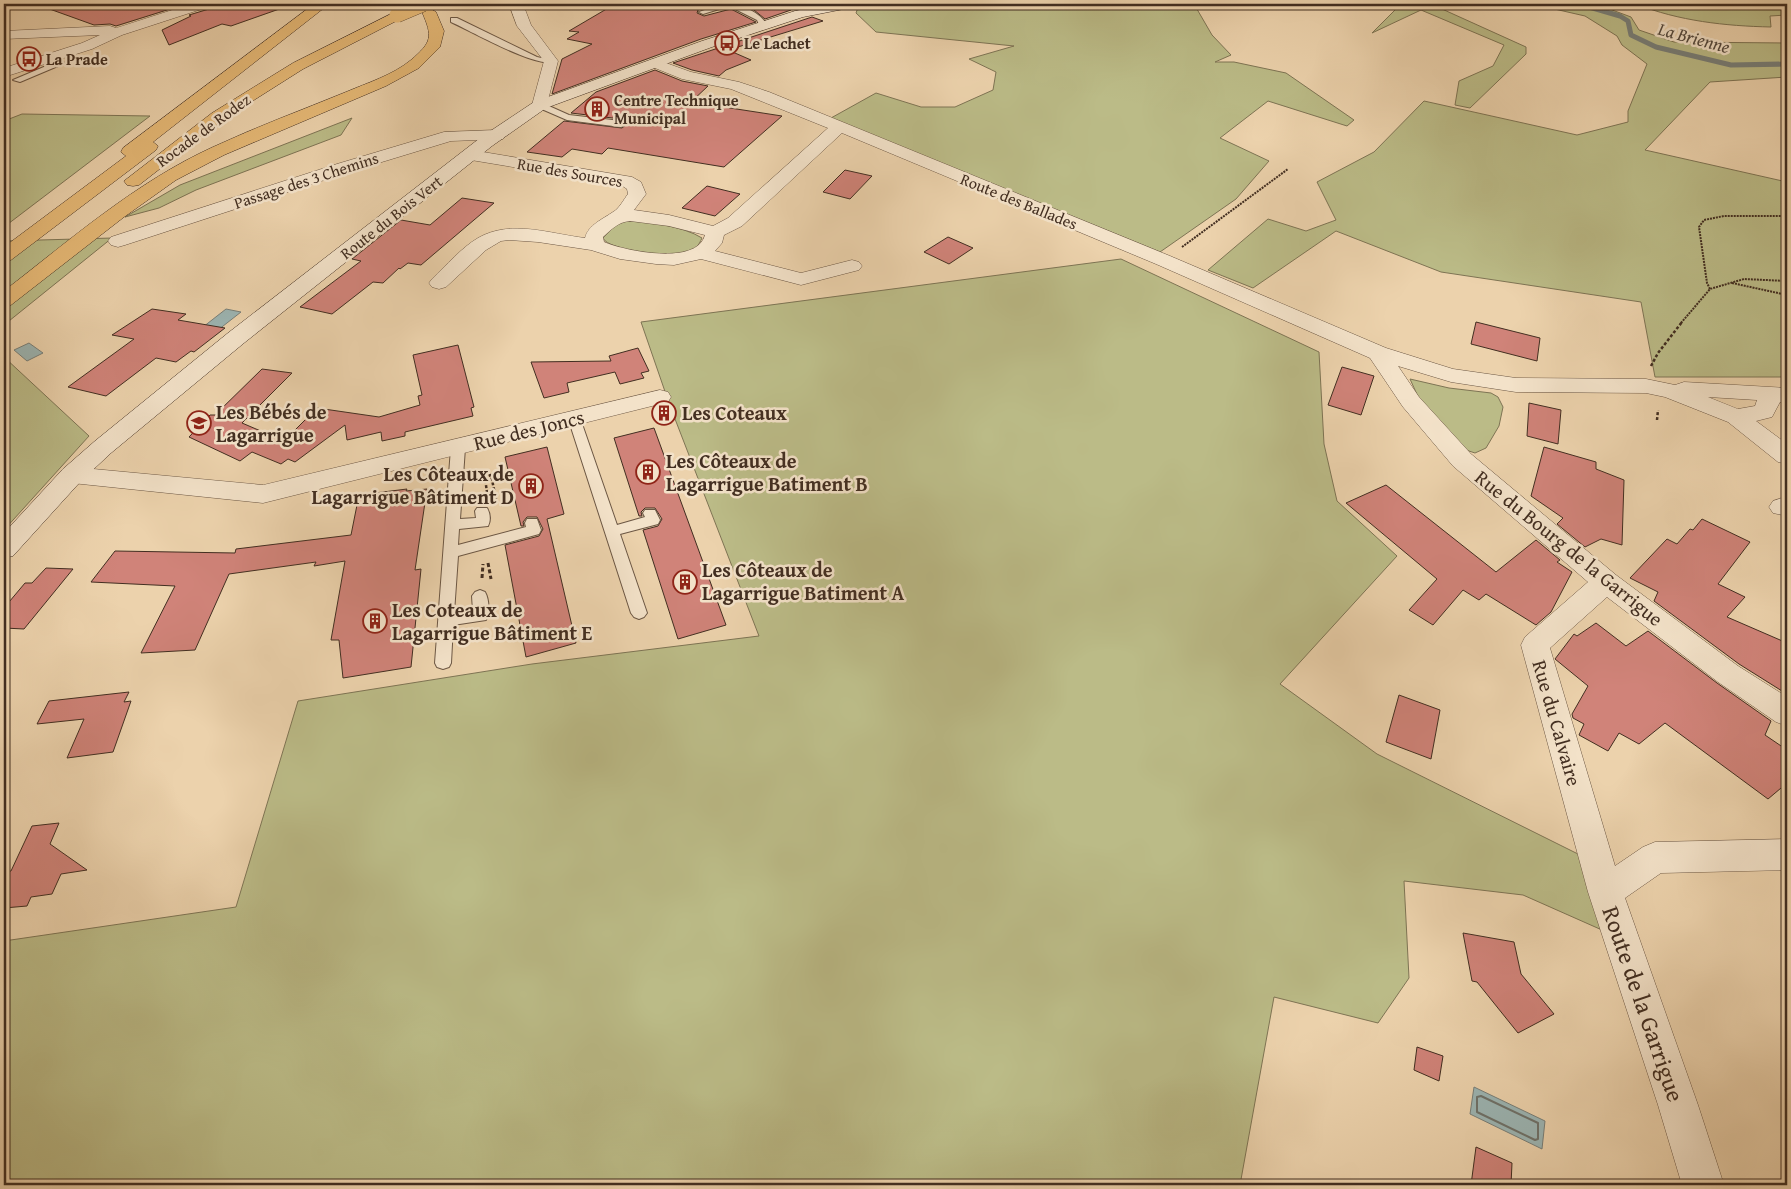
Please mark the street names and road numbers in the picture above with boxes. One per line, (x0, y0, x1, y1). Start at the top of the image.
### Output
street label: Rocade de Rodez (151, 87, 255, 173)
street label: Passage des 3 Chemins (231, 145, 381, 215)
street label: Rue des Sources (515, 151, 625, 193)
street label: Route des Ballades (957, 167, 1081, 235)
street label: Route du Bois Vert (335, 169, 448, 265)
street label: Rue des Joncs (471, 402, 587, 457)
street label: Rue du Bourg de la Garrigue (1469, 463, 1670, 633)
street label: Rue du Calvaire (1526, 656, 1589, 789)
street label: Route de la Garrigue (1594, 901, 1693, 1106)

